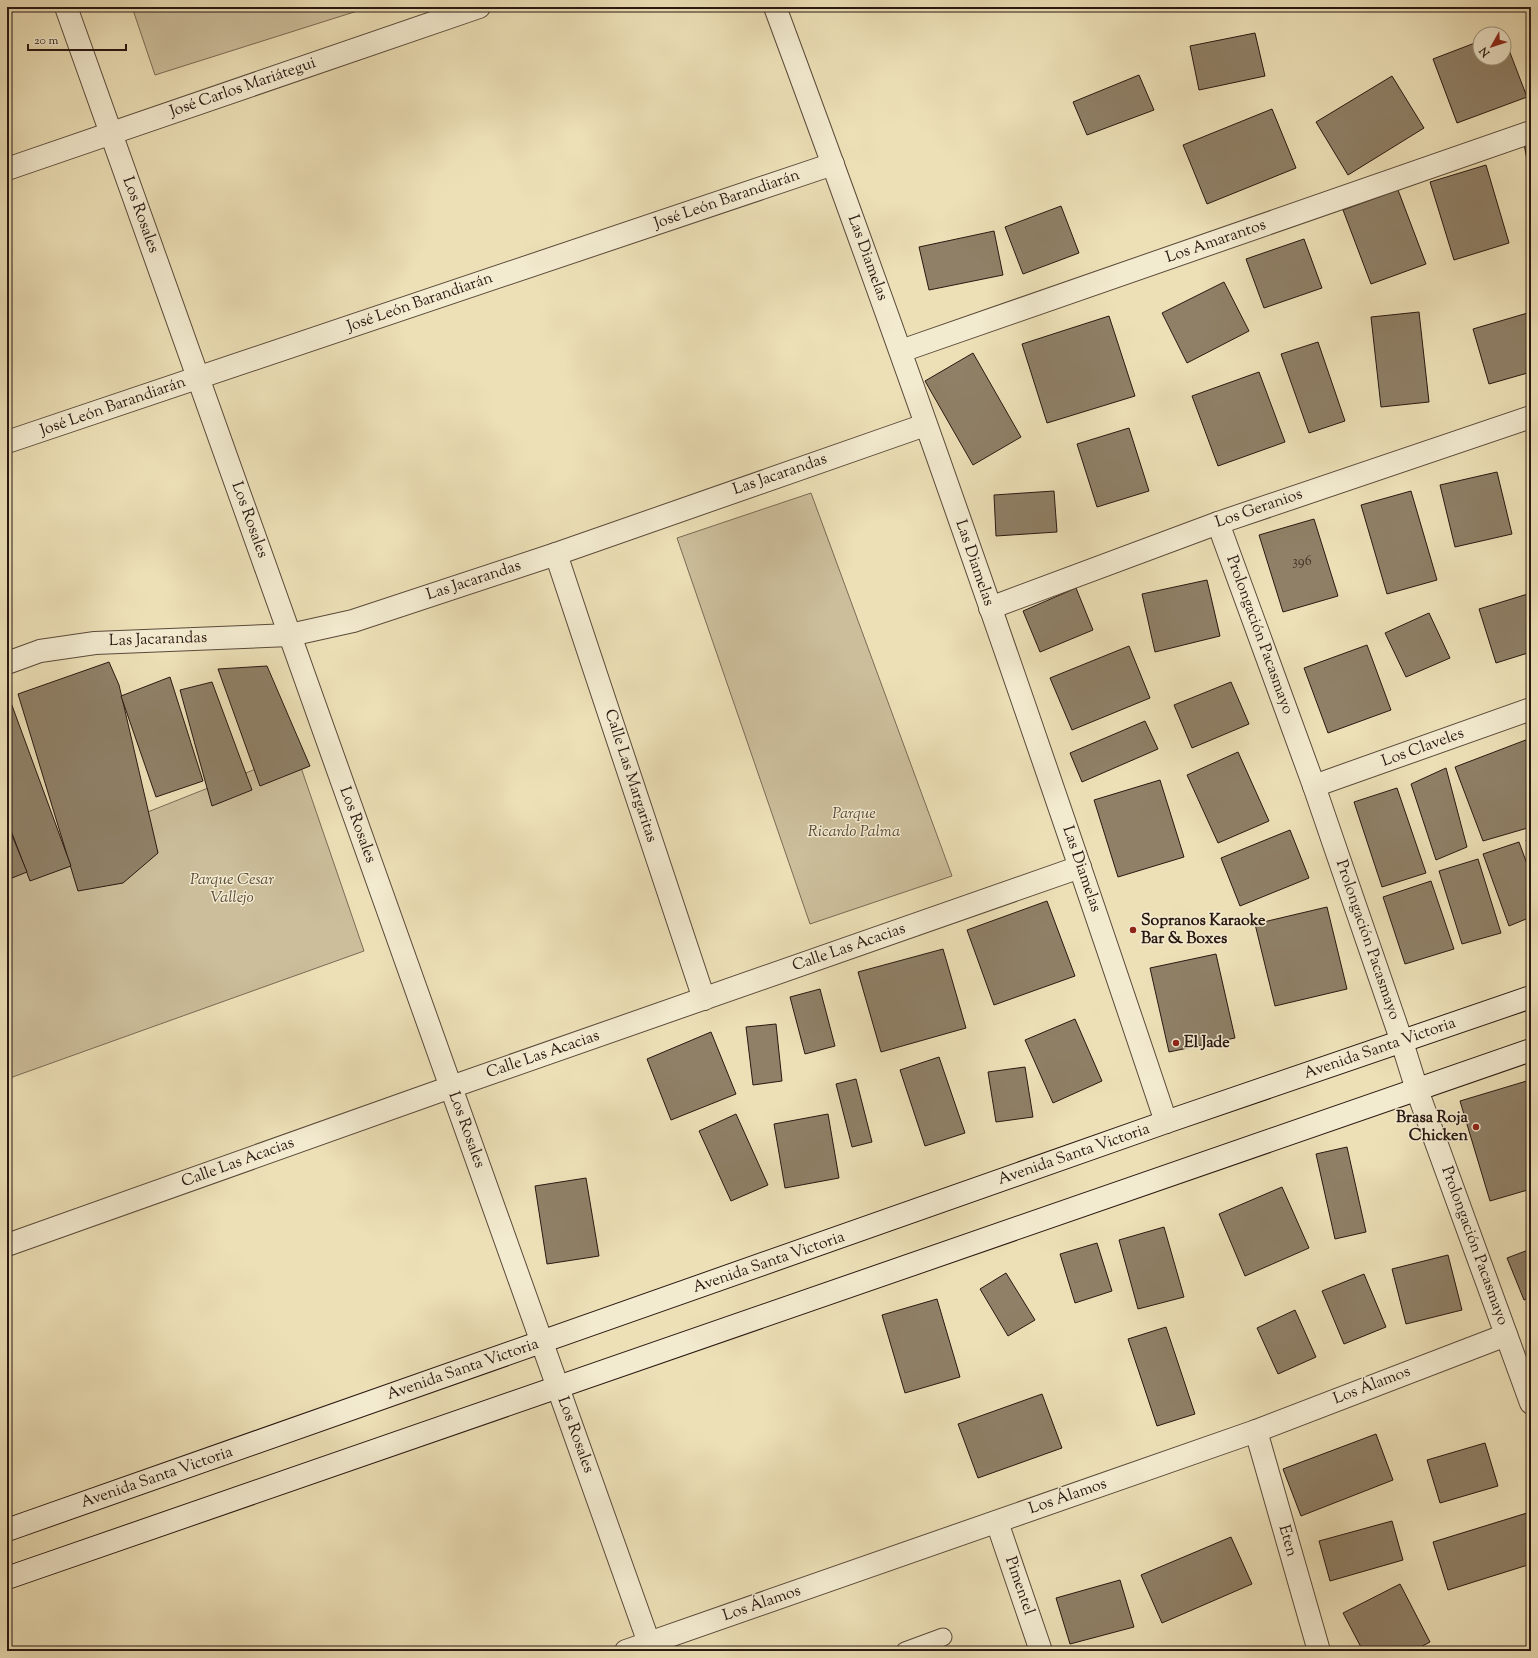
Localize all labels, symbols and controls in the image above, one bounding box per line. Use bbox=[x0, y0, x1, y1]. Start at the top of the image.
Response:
scale bar bbox=[28, 26, 126, 52]
north arrow bbox=[1472, 26, 1512, 66]
text: 20 m bbox=[34, 32, 59, 50]
text: N bbox=[1476, 43, 1495, 61]
street label: José Carlos Mariátegui bbox=[166, 52, 320, 124]
street label: José León Barandiarán bbox=[650, 164, 803, 236]
street label: Los Rosales bbox=[116, 174, 164, 256]
street label: Las Diamelas bbox=[841, 212, 893, 304]
street label: Los Amarantos bbox=[1163, 214, 1269, 270]
street label: José León Barandiarán bbox=[343, 267, 496, 339]
street label: José León Barandiarán bbox=[36, 371, 189, 443]
street label: Las Jacarandas bbox=[730, 448, 830, 502]
street label: Los Rosales bbox=[225, 479, 273, 561]
street label: Los Geranios bbox=[1212, 483, 1306, 535]
street label: Las Diamelas bbox=[948, 517, 1000, 609]
street label: Prolongación Pacasmayo bbox=[1220, 552, 1299, 718]
house number: 396 bbox=[1292, 552, 1312, 572]
street label: Las Jacarandas bbox=[424, 555, 524, 607]
street label: Las Jacarandas bbox=[108, 627, 208, 653]
street label: Calle Las Margaritas bbox=[598, 706, 662, 846]
street label: Los Claveles bbox=[1379, 722, 1467, 774]
street label: Los Rosales bbox=[333, 784, 381, 866]
park label: Parque Ricardo Palma bbox=[808, 803, 900, 844]
street label: Las Diamelas bbox=[1055, 823, 1107, 915]
street label: Prolongación Pacasmayo bbox=[1329, 857, 1405, 1023]
park label: Parque Cesar Vallejo bbox=[190, 869, 274, 910]
place label: Sopranos Karaoke Bar & Boxes bbox=[1141, 910, 1266, 951]
street label: Calle Las Acacias bbox=[789, 918, 909, 978]
marker: Sopranos Karaoke Bar & Boxes bbox=[1128, 925, 1138, 935]
street label: Avenida Santa Victoria bbox=[1301, 1012, 1460, 1086]
street label: Calle Las Acacias bbox=[483, 1025, 603, 1085]
place label: El Jade bbox=[1184, 1032, 1230, 1055]
marker: El Jade bbox=[1171, 1038, 1181, 1048]
street label: Los Rosales bbox=[442, 1089, 490, 1171]
place label: Brasa Roja Chicken bbox=[1396, 1107, 1469, 1148]
street label: Avenida Santa Victoria bbox=[995, 1118, 1154, 1192]
marker: Brasa Roja Chicken bbox=[1471, 1122, 1481, 1132]
street label: Calle Las Acacias bbox=[178, 1132, 298, 1194]
street label: Prolongación Pacasmayo bbox=[1435, 1163, 1514, 1329]
street label: Avenida Santa Victoria bbox=[690, 1226, 849, 1300]
street label: Avenida Santa Victoria bbox=[384, 1333, 543, 1407]
street label: Los Álamos bbox=[1330, 1361, 1414, 1411]
street label: Los Rosales bbox=[551, 1394, 599, 1476]
street label: Avenida Santa Victoria bbox=[78, 1441, 237, 1515]
street label: Los Álamos bbox=[1026, 1473, 1110, 1521]
street label: Eten bbox=[1272, 1522, 1303, 1560]
street label: Pimentel bbox=[998, 1554, 1040, 1619]
street label: Los Álamos bbox=[720, 1580, 804, 1628]

